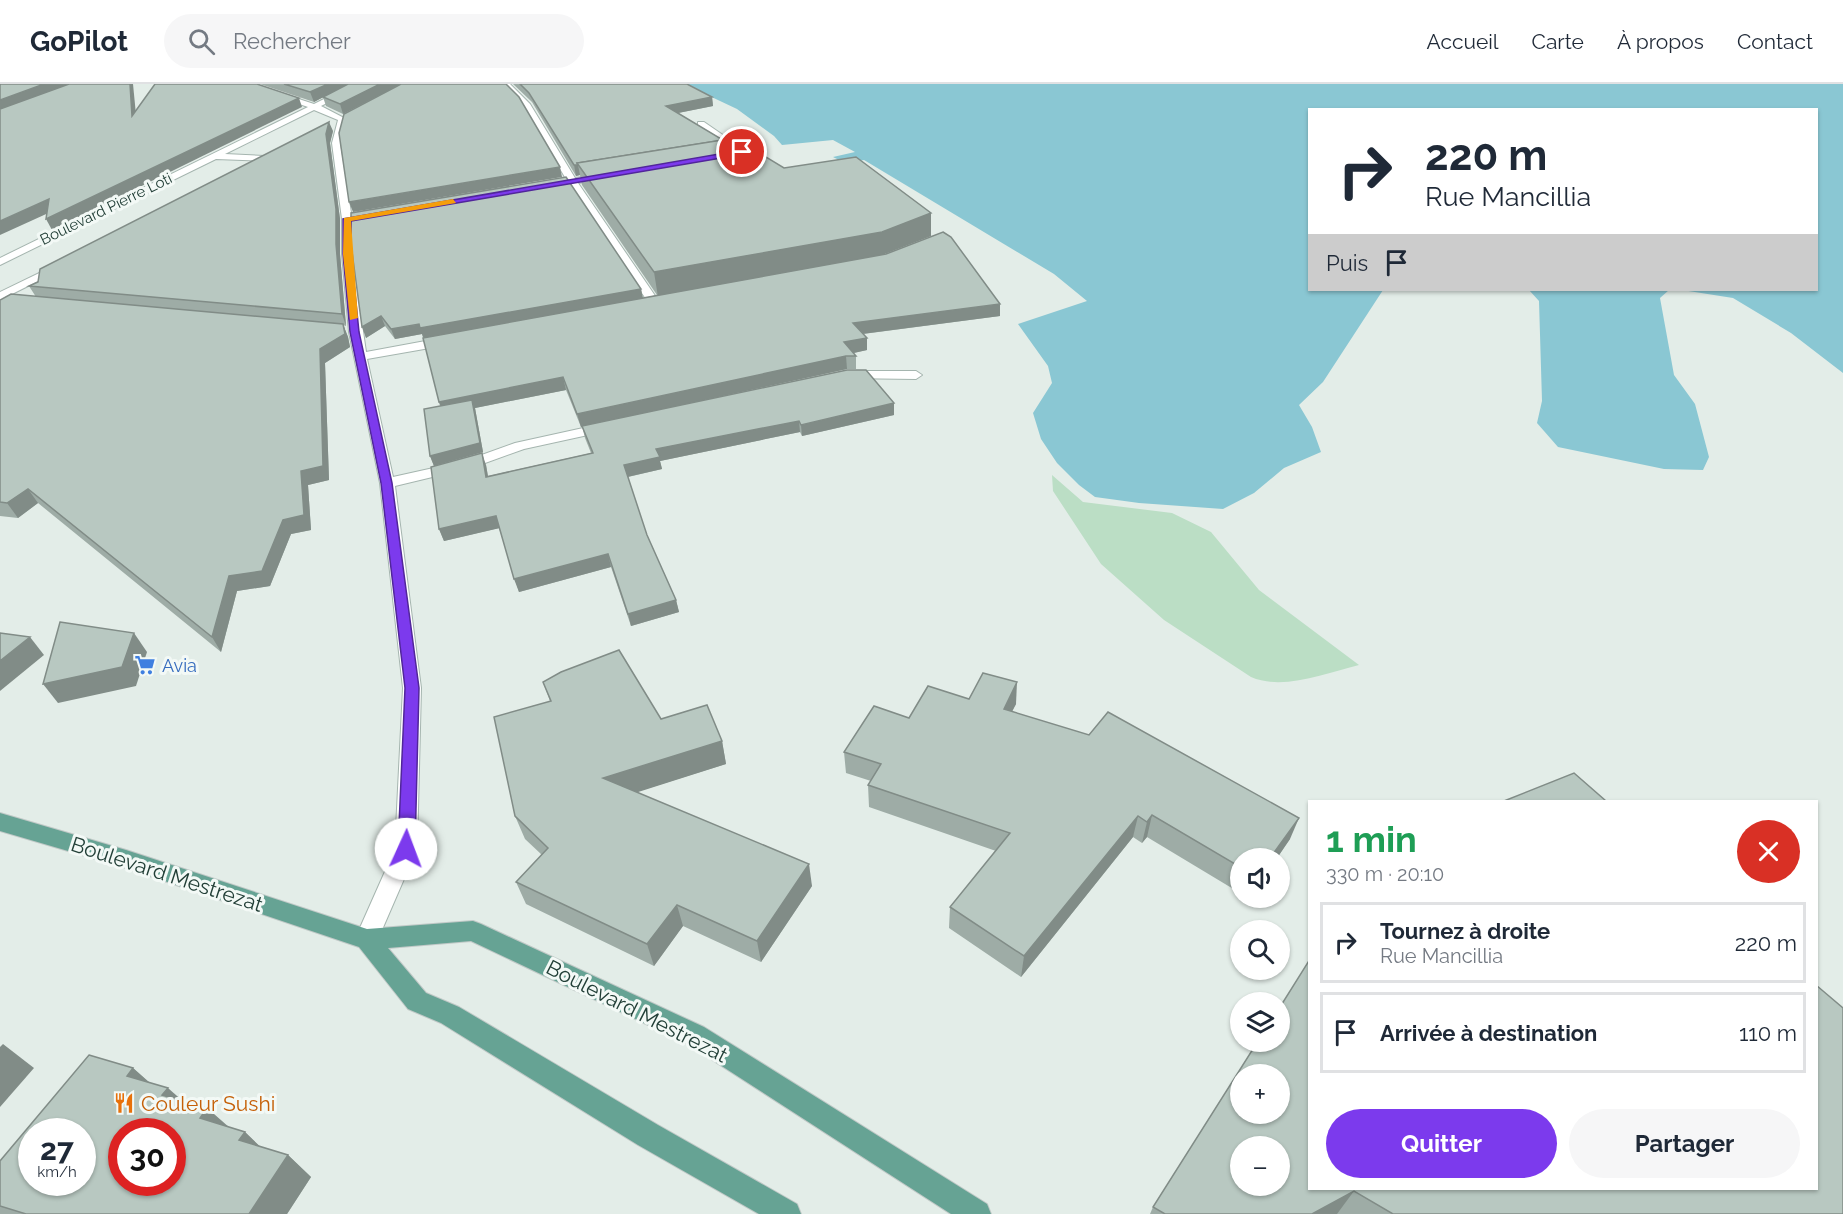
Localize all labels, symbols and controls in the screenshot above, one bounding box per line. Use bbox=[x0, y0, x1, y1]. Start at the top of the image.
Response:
search box bbox=[164, 14, 584, 68]
text: GoPilot bbox=[30, 25, 128, 58]
icon: search bbox=[185, 25, 218, 58]
text: Rechercher bbox=[233, 28, 351, 54]
text: Accueil bbox=[1427, 29, 1499, 54]
text: Carte bbox=[1532, 29, 1584, 54]
text: À propos bbox=[1617, 29, 1704, 54]
text: Contact bbox=[1737, 29, 1813, 54]
pin bbox=[716, 126, 767, 177]
text: 220 m bbox=[1425, 131, 1547, 180]
icon: right bbox=[1326, 132, 1404, 210]
icon: arrive bbox=[725, 135, 758, 168]
street label: Boulevard Pierre Loti bbox=[37, 169, 175, 249]
text: Rue Mancillia bbox=[1425, 181, 1591, 212]
icon: arrive bbox=[1380, 246, 1413, 279]
text: Puis bbox=[1326, 250, 1368, 276]
supermarket icon: Avia bbox=[133, 653, 157, 677]
place label: Avia bbox=[162, 655, 197, 676]
position arrow bbox=[374, 817, 438, 881]
text: 1 min bbox=[1326, 818, 1417, 860]
button: close bbox=[1737, 820, 1800, 883]
street label: Boulevard Mestrezat bbox=[68, 831, 266, 917]
map controls bbox=[1230, 848, 1290, 1196]
button: sound bbox=[1230, 848, 1290, 908]
text: 330 m · 20:10 bbox=[1326, 862, 1444, 886]
text: Tournez à droite bbox=[1380, 918, 1550, 944]
button: search bbox=[1230, 920, 1290, 980]
icon: right bbox=[1329, 926, 1362, 959]
text: 220 m bbox=[1735, 930, 1797, 956]
text: Rue Mancillia bbox=[1380, 944, 1503, 968]
street label: Boulevard Mestrezat bbox=[542, 954, 732, 1068]
button: layers bbox=[1230, 992, 1290, 1052]
icon: arrive bbox=[1329, 1016, 1362, 1049]
text: Arrivée à destination bbox=[1380, 1020, 1597, 1046]
text: 110 m bbox=[1739, 1020, 1797, 1046]
button: + bbox=[1230, 1064, 1290, 1124]
restaurant icon: Couleur Sushi bbox=[112, 1091, 136, 1115]
place label: Couleur Sushi bbox=[141, 1091, 275, 1116]
button: Quitter bbox=[1326, 1109, 1557, 1178]
button: Partager bbox=[1569, 1109, 1800, 1178]
speed limit sign: 30 bbox=[108, 1118, 186, 1196]
text: 27 bbox=[40, 1132, 74, 1167]
button: − bbox=[1230, 1136, 1290, 1196]
text: km/h bbox=[37, 1163, 77, 1181]

